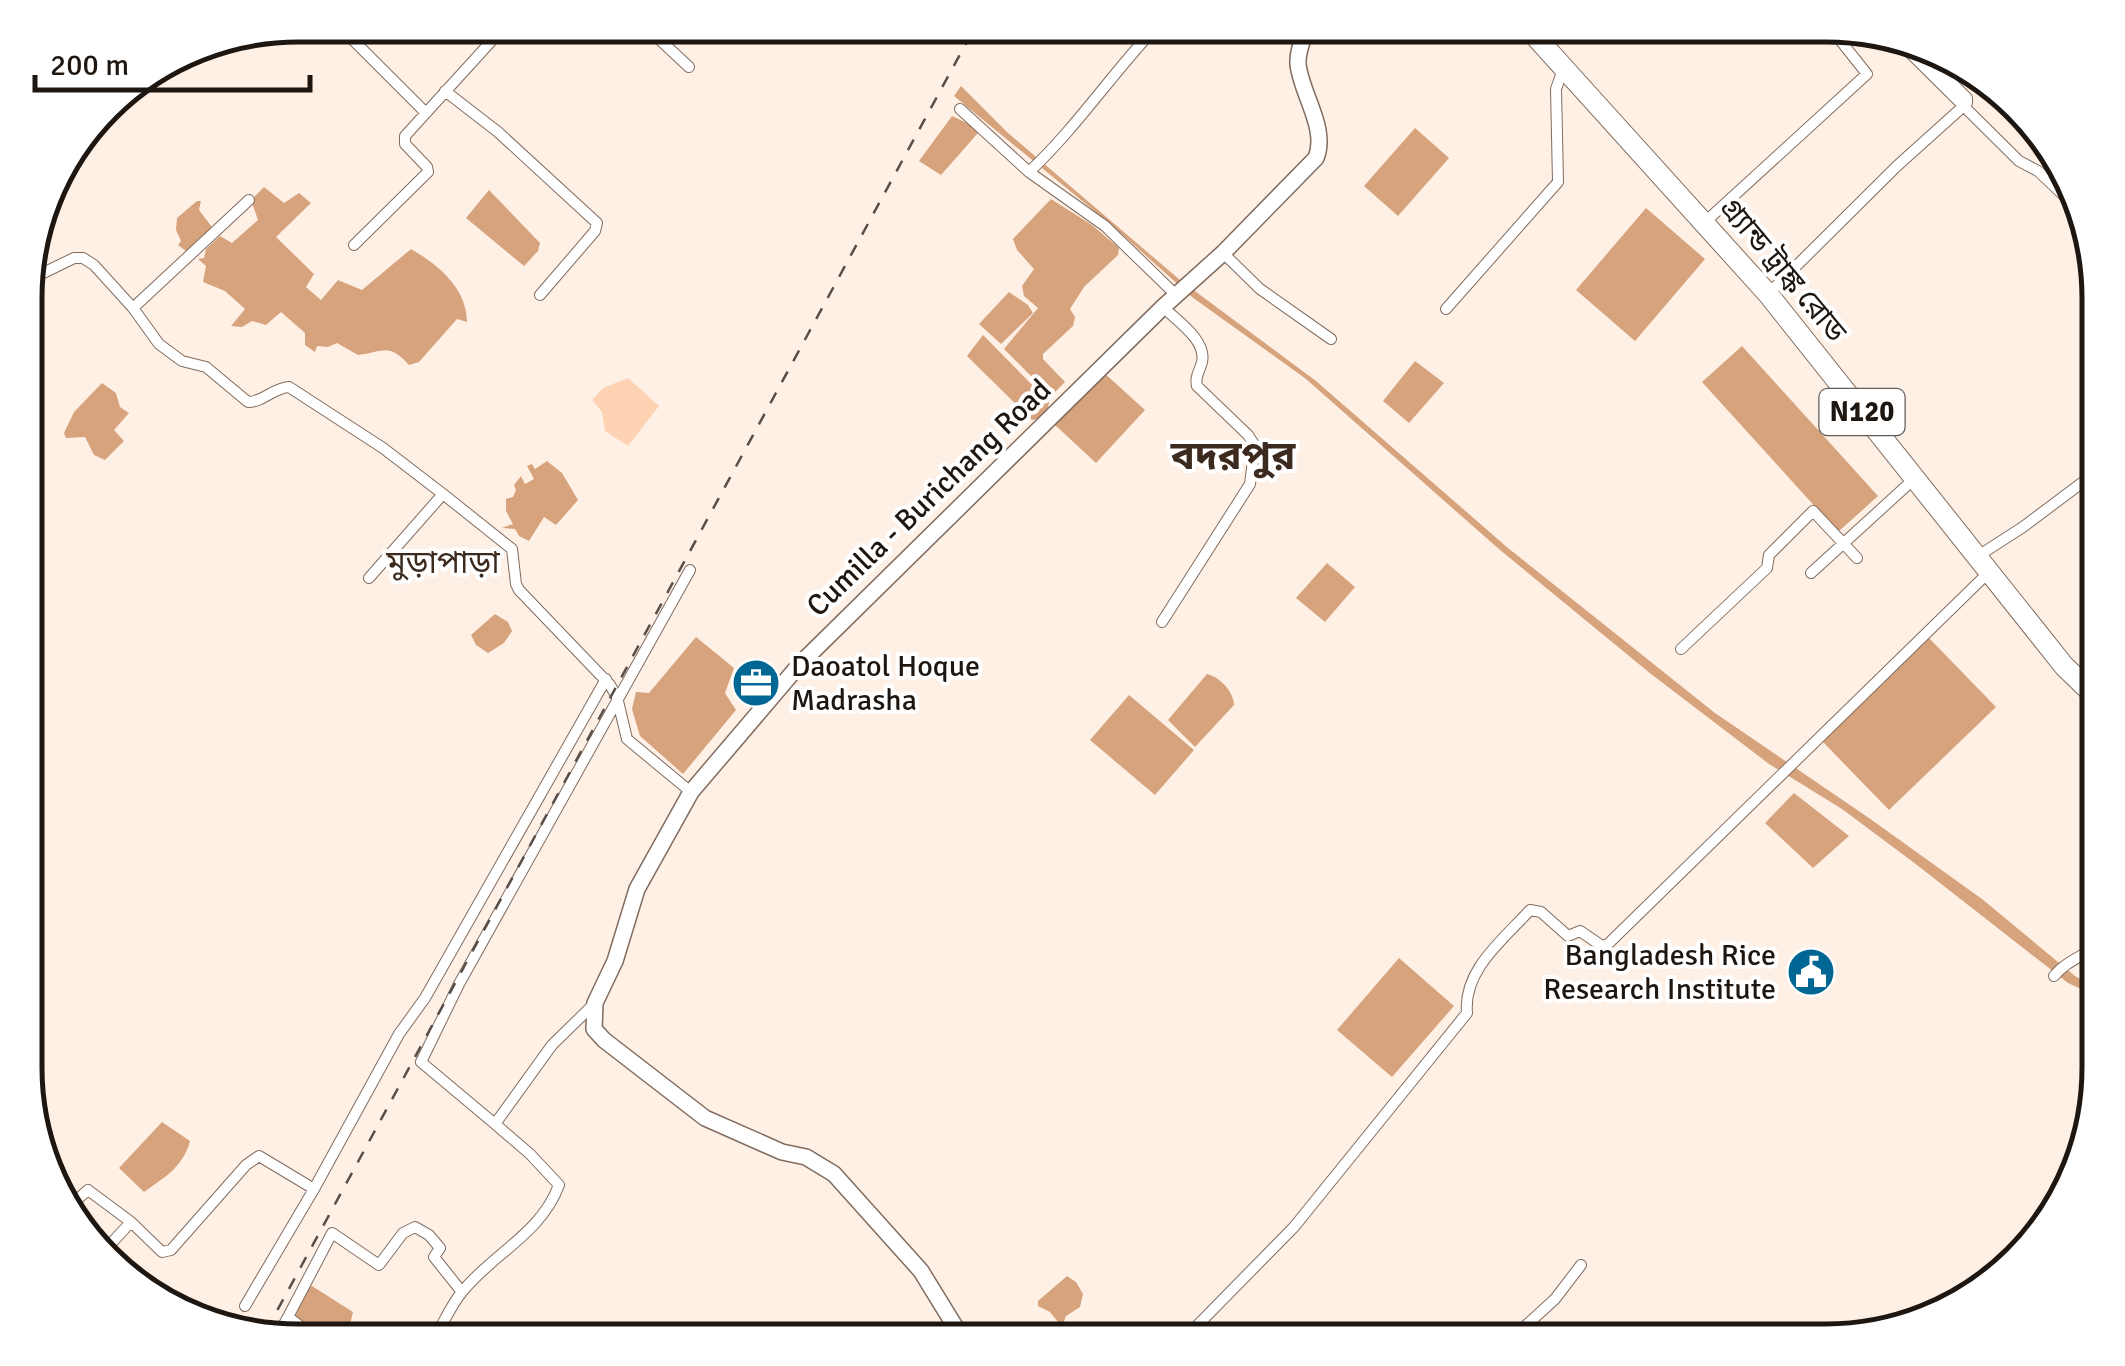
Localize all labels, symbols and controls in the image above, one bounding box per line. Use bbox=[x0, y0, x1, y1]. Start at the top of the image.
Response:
scale bar bbox=[35, 30, 310, 92]
text: 200 m bbox=[50, 47, 129, 84]
street label: গ্র্যান্ড ট্রাঙ্ক রোড bbox=[1712, 190, 1855, 350]
street label: Cumilla - Burichang Road bbox=[799, 372, 1059, 624]
road number: N120 bbox=[1820, 389, 1904, 435]
district label: বদরপুর bbox=[1170, 431, 1296, 481]
district label: মুড়াপাড়া bbox=[385, 543, 500, 582]
place label: Daoatol Hoque Madrasha bbox=[791, 648, 980, 719]
office icon: Daoatol Hoque Madrasha bbox=[730, 657, 782, 709]
place label: Bangladesh Rice Research Institute bbox=[1543, 937, 1776, 1008]
public building icon: Bangladesh Rice Research Institute bbox=[1785, 946, 1837, 998]

